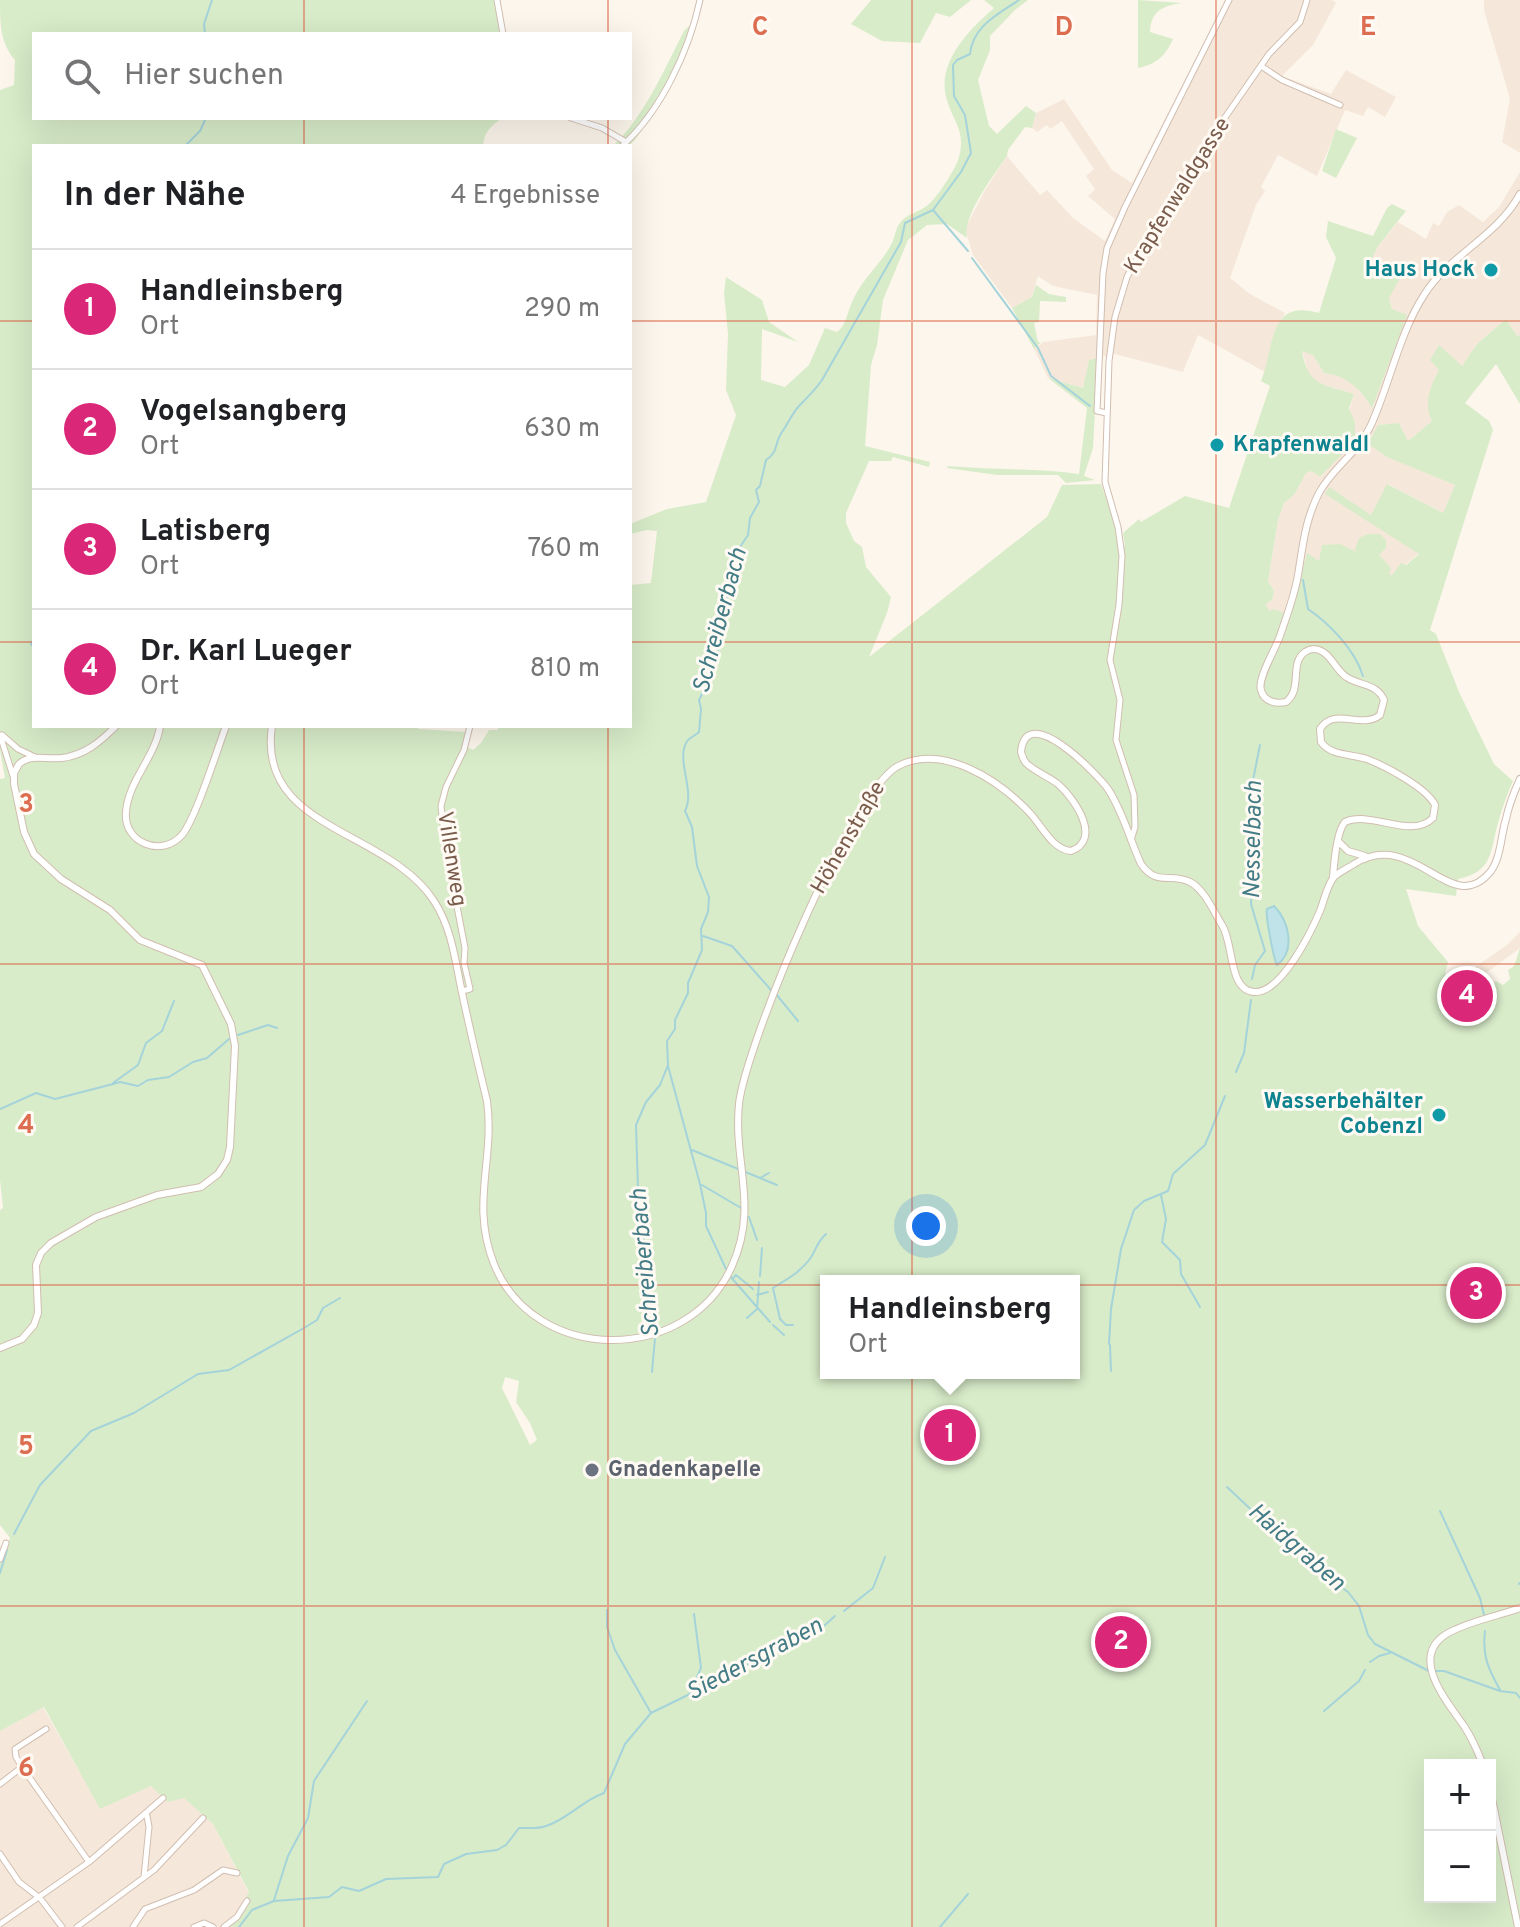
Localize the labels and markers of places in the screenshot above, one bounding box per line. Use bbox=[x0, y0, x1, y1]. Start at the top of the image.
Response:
place label: Haus Hock bbox=[1365, 257, 1475, 284]
marker: Haus Hock bbox=[1482, 261, 1500, 279]
place label: Krapfenwaldl bbox=[1233, 432, 1369, 459]
marker: Krapfenwaldl bbox=[1208, 436, 1226, 454]
pin: 4 bbox=[1441, 966, 1493, 1026]
place label: Wasserbehälter Cobenzl bbox=[1263, 1089, 1423, 1141]
marker: Wasserbehälter Cobenzl bbox=[1430, 1106, 1448, 1124]
pin: 3 bbox=[1450, 1263, 1502, 1323]
pin: 1 bbox=[924, 1405, 976, 1465]
place label: Gnadenkapelle bbox=[608, 1457, 761, 1484]
marker: Gnadenkapelle bbox=[583, 1461, 601, 1479]
pin: 2 bbox=[1095, 1612, 1147, 1672]

